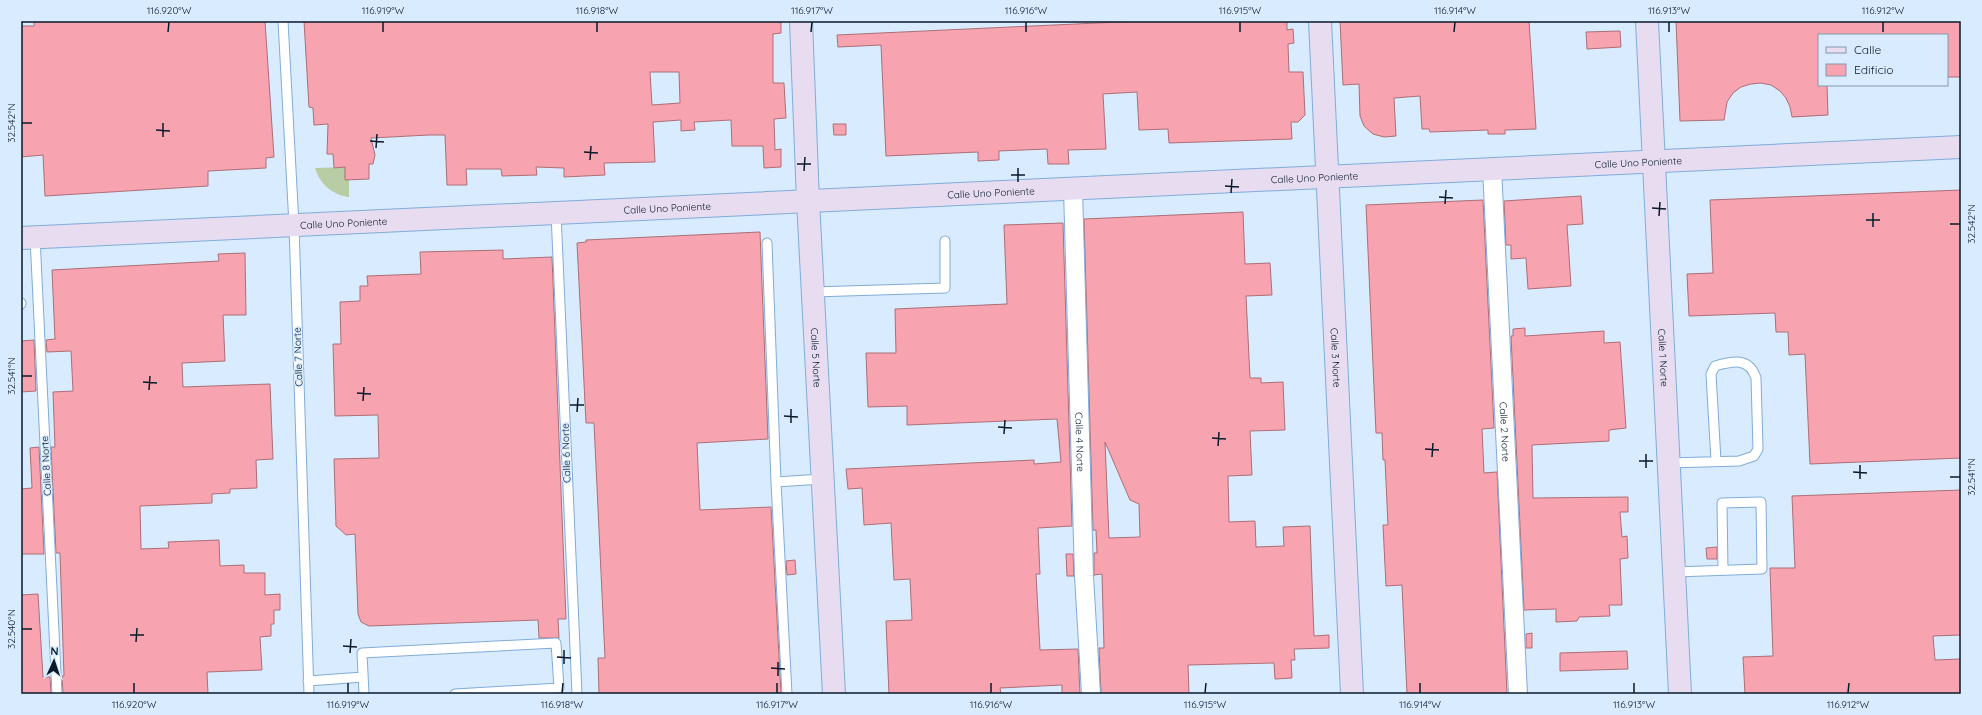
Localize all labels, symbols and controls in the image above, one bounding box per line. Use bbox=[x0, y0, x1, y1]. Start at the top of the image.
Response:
text: 116.920°W bbox=[147, 4, 192, 17]
text: 116.919°W bbox=[362, 4, 405, 17]
text: 116.918°W bbox=[576, 4, 619, 17]
text: 116.917°W bbox=[791, 4, 833, 17]
text: 116.916°W bbox=[1005, 4, 1047, 17]
text: 116.915°W bbox=[1219, 4, 1262, 17]
text: 116.914°W bbox=[1434, 4, 1476, 17]
text: 116.913°W bbox=[1648, 4, 1690, 17]
text: 116.912°W bbox=[1862, 4, 1905, 17]
legend bbox=[1818, 34, 1948, 86]
text: Calle bbox=[1854, 42, 1882, 57]
text: Edificio bbox=[1854, 62, 1894, 77]
text: 32.542°N bbox=[5, 103, 18, 143]
street label: Calle Uno Poniente bbox=[1594, 154, 1683, 171]
street label: Calle Uno Poniente bbox=[1271, 169, 1359, 186]
street label: Calle Uno Poniente bbox=[947, 184, 1035, 201]
street label: Calle Uno Poniente bbox=[623, 199, 712, 216]
text: 32.542°N bbox=[1965, 204, 1978, 244]
street label: Calle Uno Poniente bbox=[300, 214, 388, 231]
street label: Calle 7 Norte bbox=[290, 327, 306, 387]
street label: Calle 5 Norte bbox=[808, 327, 824, 388]
street label: Calle 3 Norte bbox=[1328, 328, 1344, 388]
street label: Calle 1 Norte bbox=[1656, 328, 1671, 387]
text: 32.541°N bbox=[5, 357, 18, 395]
street label: Calle 2 Norte bbox=[1497, 401, 1513, 462]
street label: Calle 4 Norte bbox=[1073, 412, 1088, 472]
street label: Calle 6 Norte bbox=[558, 423, 574, 483]
street label: Calle 8 Norte bbox=[38, 435, 54, 496]
text: 32.541°N bbox=[1965, 458, 1978, 496]
text: 32.540°N bbox=[5, 609, 18, 649]
north arrow bbox=[34, 641, 74, 681]
text: N bbox=[50, 644, 59, 658]
text: 116.920°W bbox=[112, 698, 157, 711]
text: 116.919°W bbox=[327, 698, 370, 711]
text: 116.918°W bbox=[541, 698, 584, 711]
text: 116.917°W bbox=[756, 698, 798, 711]
text: 116.916°W bbox=[970, 698, 1012, 711]
text: 116.915°W bbox=[1184, 698, 1227, 711]
text: 116.914°W bbox=[1399, 698, 1441, 711]
text: 116.913°W bbox=[1613, 698, 1655, 711]
text: 116.912°W bbox=[1827, 698, 1870, 711]

